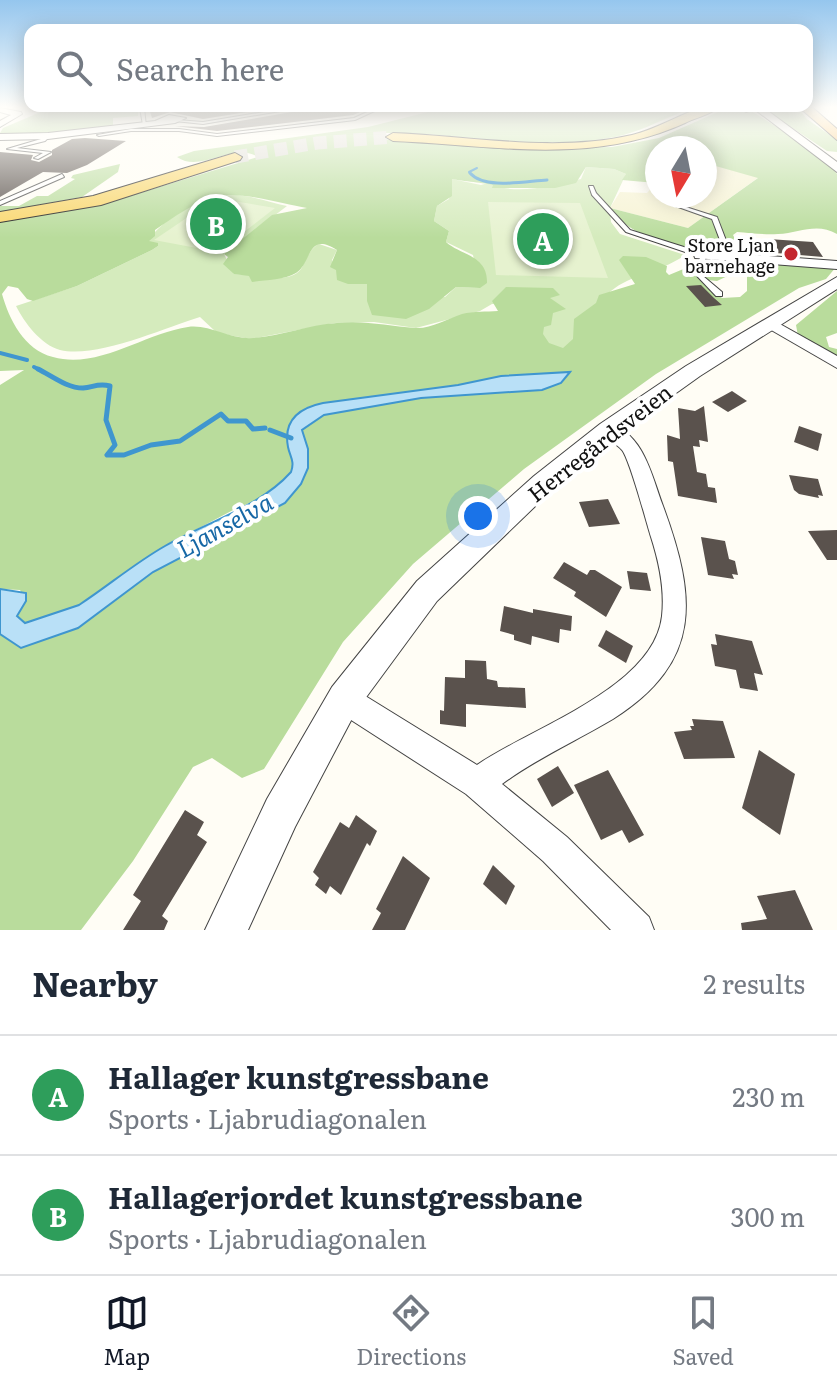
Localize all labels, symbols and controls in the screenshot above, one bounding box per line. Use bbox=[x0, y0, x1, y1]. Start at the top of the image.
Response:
search box bbox=[24, 24, 813, 112]
icon: search bbox=[52, 46, 96, 90]
text: Search here bbox=[116, 46, 284, 90]
north arrow bbox=[645, 136, 717, 208]
pin: B bbox=[190, 194, 242, 254]
pin: A bbox=[517, 209, 569, 269]
place label: Store Ljan barnehage bbox=[685, 231, 775, 279]
marker: Store Ljan barnehage bbox=[782, 245, 800, 263]
street label: Herregårdsveien bbox=[520, 375, 678, 509]
water label: Ljanselva bbox=[170, 483, 279, 565]
your location bbox=[458, 496, 498, 536]
text: Nearby bbox=[32, 957, 158, 1007]
text: 2 results bbox=[703, 963, 805, 1002]
text: Hallager kunstgressbane bbox=[108, 1054, 489, 1098]
text: A bbox=[48, 1076, 68, 1115]
text: 230 m bbox=[732, 1076, 805, 1115]
text: Sports · Ljabrudiagonalen bbox=[108, 1098, 427, 1137]
text: Hallagerjordet kunstgressbane bbox=[108, 1174, 583, 1218]
text: B bbox=[49, 1196, 67, 1235]
text: 300 m bbox=[730, 1196, 805, 1235]
text: Sports · Ljabrudiagonalen bbox=[108, 1218, 427, 1257]
tab: Map bbox=[103, 1291, 150, 1372]
tab: Directions bbox=[356, 1291, 466, 1372]
tab: Saved bbox=[673, 1291, 734, 1372]

